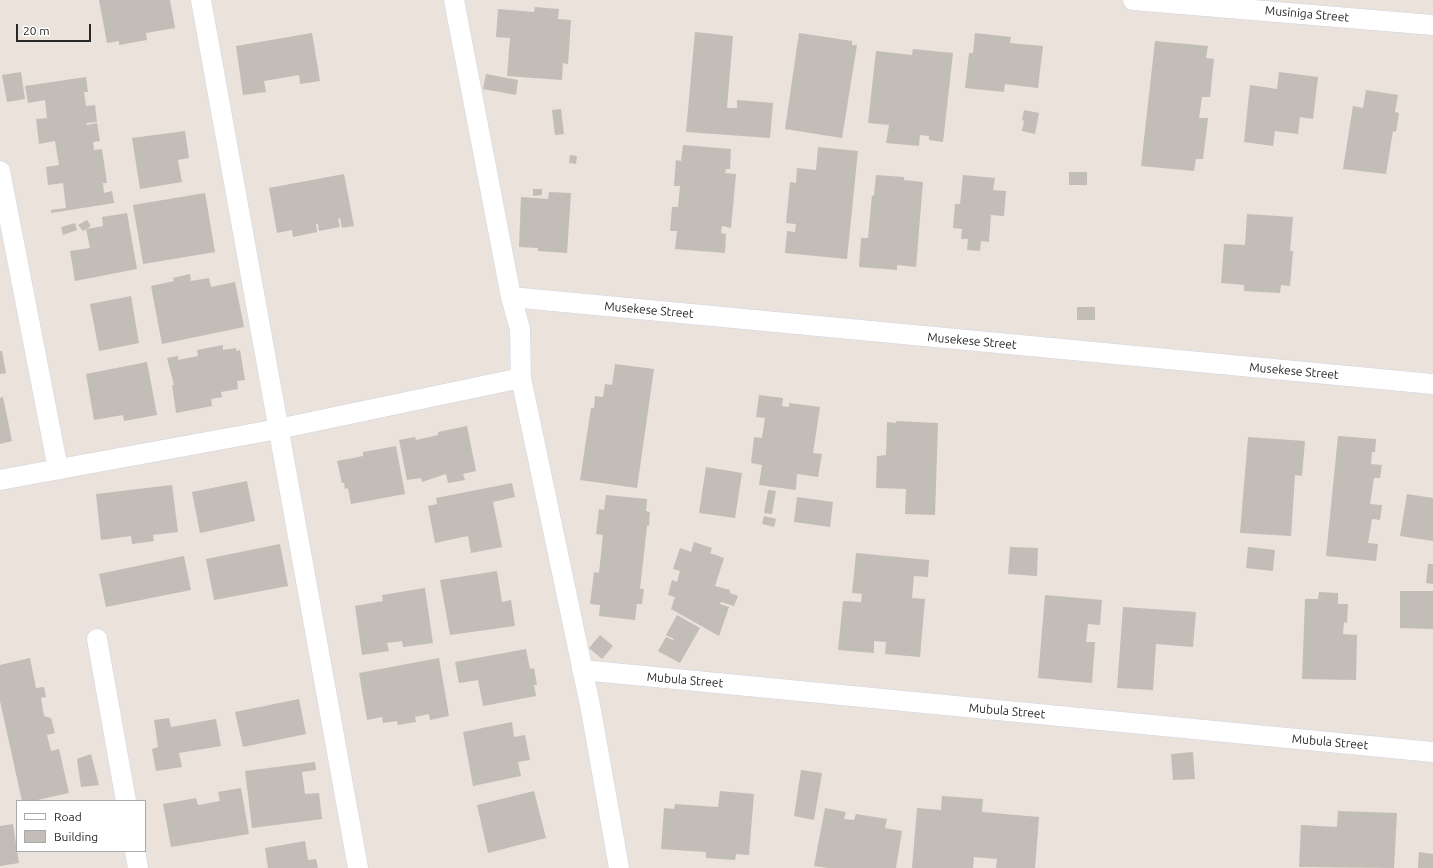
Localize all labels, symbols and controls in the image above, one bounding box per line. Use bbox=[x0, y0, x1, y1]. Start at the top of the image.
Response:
street label: Musiniga Street bbox=[1264, 3, 1350, 25]
scale bar bbox=[18, 16, 93, 42]
text: 20 m bbox=[23, 24, 50, 37]
street label: Musekese Street bbox=[604, 299, 694, 321]
street label: Musekese Street bbox=[927, 330, 1017, 352]
street label: Musekese Street bbox=[1249, 360, 1339, 382]
street label: Mubula Street bbox=[646, 669, 724, 691]
street label: Mubula Street bbox=[968, 700, 1046, 722]
street label: Mubula Street bbox=[1291, 731, 1369, 753]
legend bbox=[16, 800, 146, 852]
text: Road bbox=[54, 810, 82, 823]
text: Building bbox=[54, 830, 98, 843]

